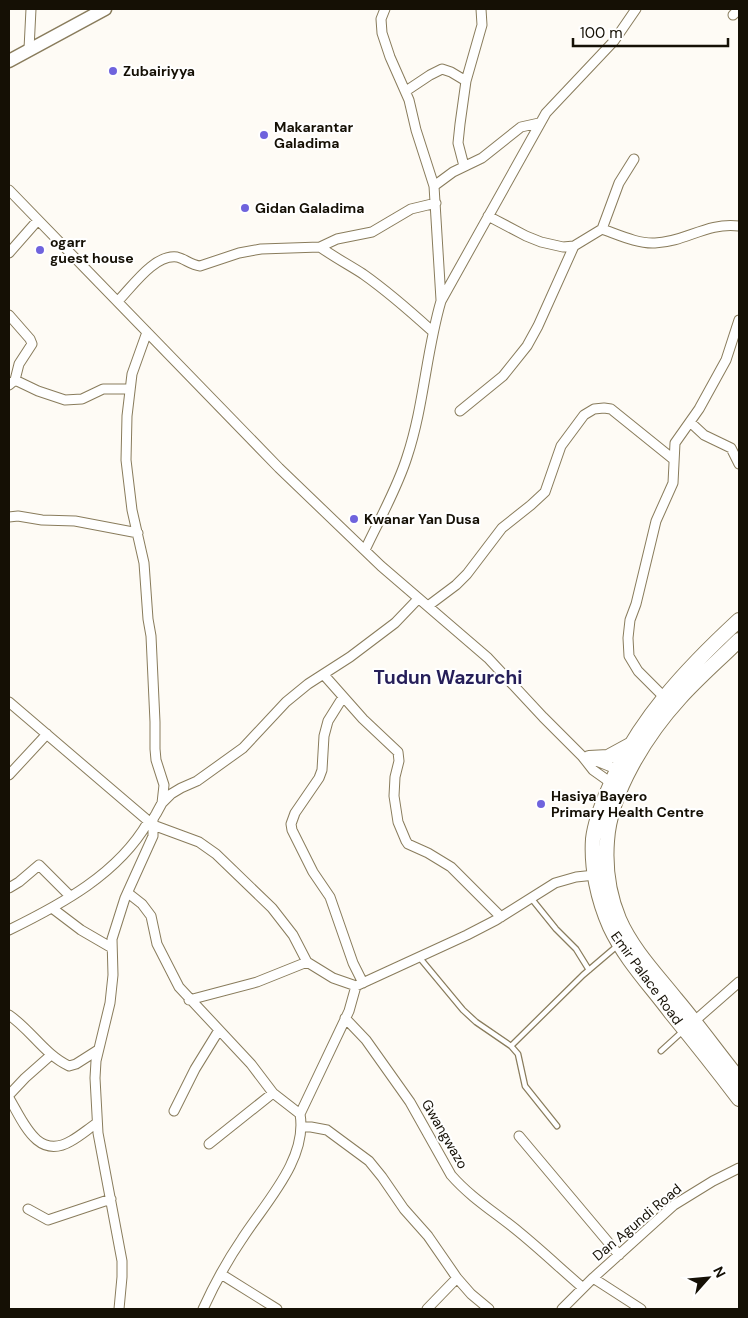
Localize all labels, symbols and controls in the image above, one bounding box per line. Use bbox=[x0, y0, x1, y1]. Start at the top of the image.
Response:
scale bar bbox=[573, 15, 728, 47]
text: 100 m bbox=[580, 23, 623, 43]
place label: Zubairiyya bbox=[123, 62, 195, 80]
marker: Zubairiyya bbox=[107, 65, 119, 77]
place label: Makarantar Galadima bbox=[274, 118, 353, 152]
marker: Makarantar Galadima bbox=[258, 129, 270, 141]
place label: Gidan Galadima bbox=[255, 199, 364, 217]
marker: Gidan Galadima bbox=[239, 202, 251, 214]
place label: ogarr guest house bbox=[50, 233, 134, 267]
marker: ogarr guest house bbox=[34, 244, 46, 256]
place label: Kwanar Yan Dusa bbox=[364, 510, 480, 528]
marker: Kwanar Yan Dusa bbox=[348, 513, 360, 525]
district label: Tudun Wazurchi bbox=[374, 665, 522, 690]
place label: Hasiya Bayero Primary Health Centre bbox=[551, 787, 704, 821]
marker: Hasiya Bayero Primary Health Centre bbox=[535, 798, 547, 810]
street label: Emir Palace Road bbox=[607, 928, 687, 1028]
street label: Gwangwazo bbox=[418, 1096, 472, 1172]
street label: Dan Agundi Road bbox=[589, 1180, 685, 1264]
north arrow bbox=[683, 1253, 733, 1303]
text: N bbox=[709, 1263, 730, 1281]

